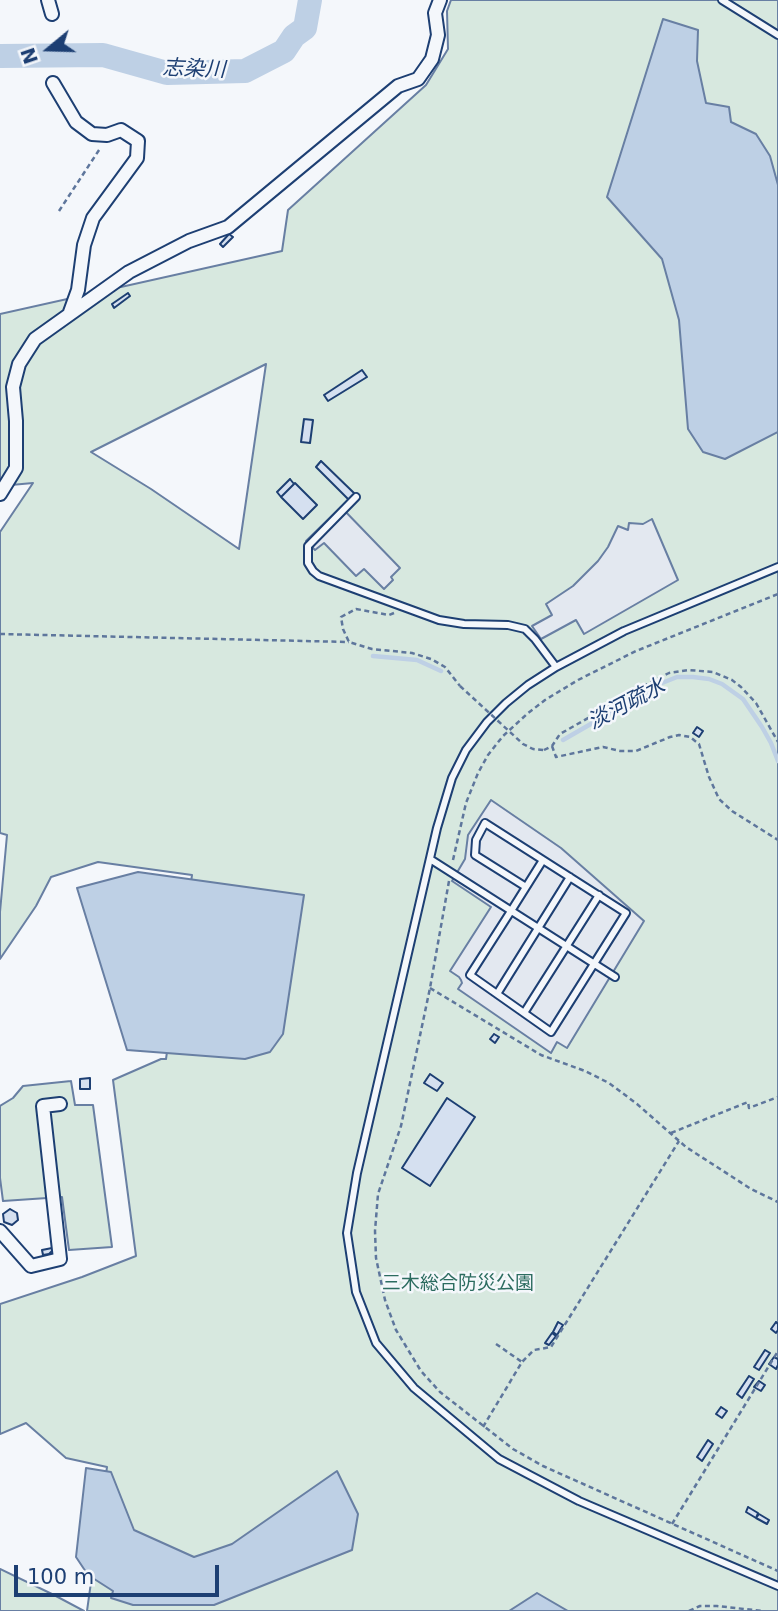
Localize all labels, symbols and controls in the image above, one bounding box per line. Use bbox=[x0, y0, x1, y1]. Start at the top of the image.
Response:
north arrow bbox=[14, 14, 84, 84]
text: N bbox=[16, 45, 42, 67]
water label: 志染川 bbox=[162, 56, 226, 84]
water label: 淡河疏水 bbox=[584, 674, 670, 736]
park label: 三木総合防災公園 bbox=[382, 1273, 534, 1295]
scale bar bbox=[18, 1552, 222, 1596]
text: 100 m bbox=[27, 1565, 94, 1589]

